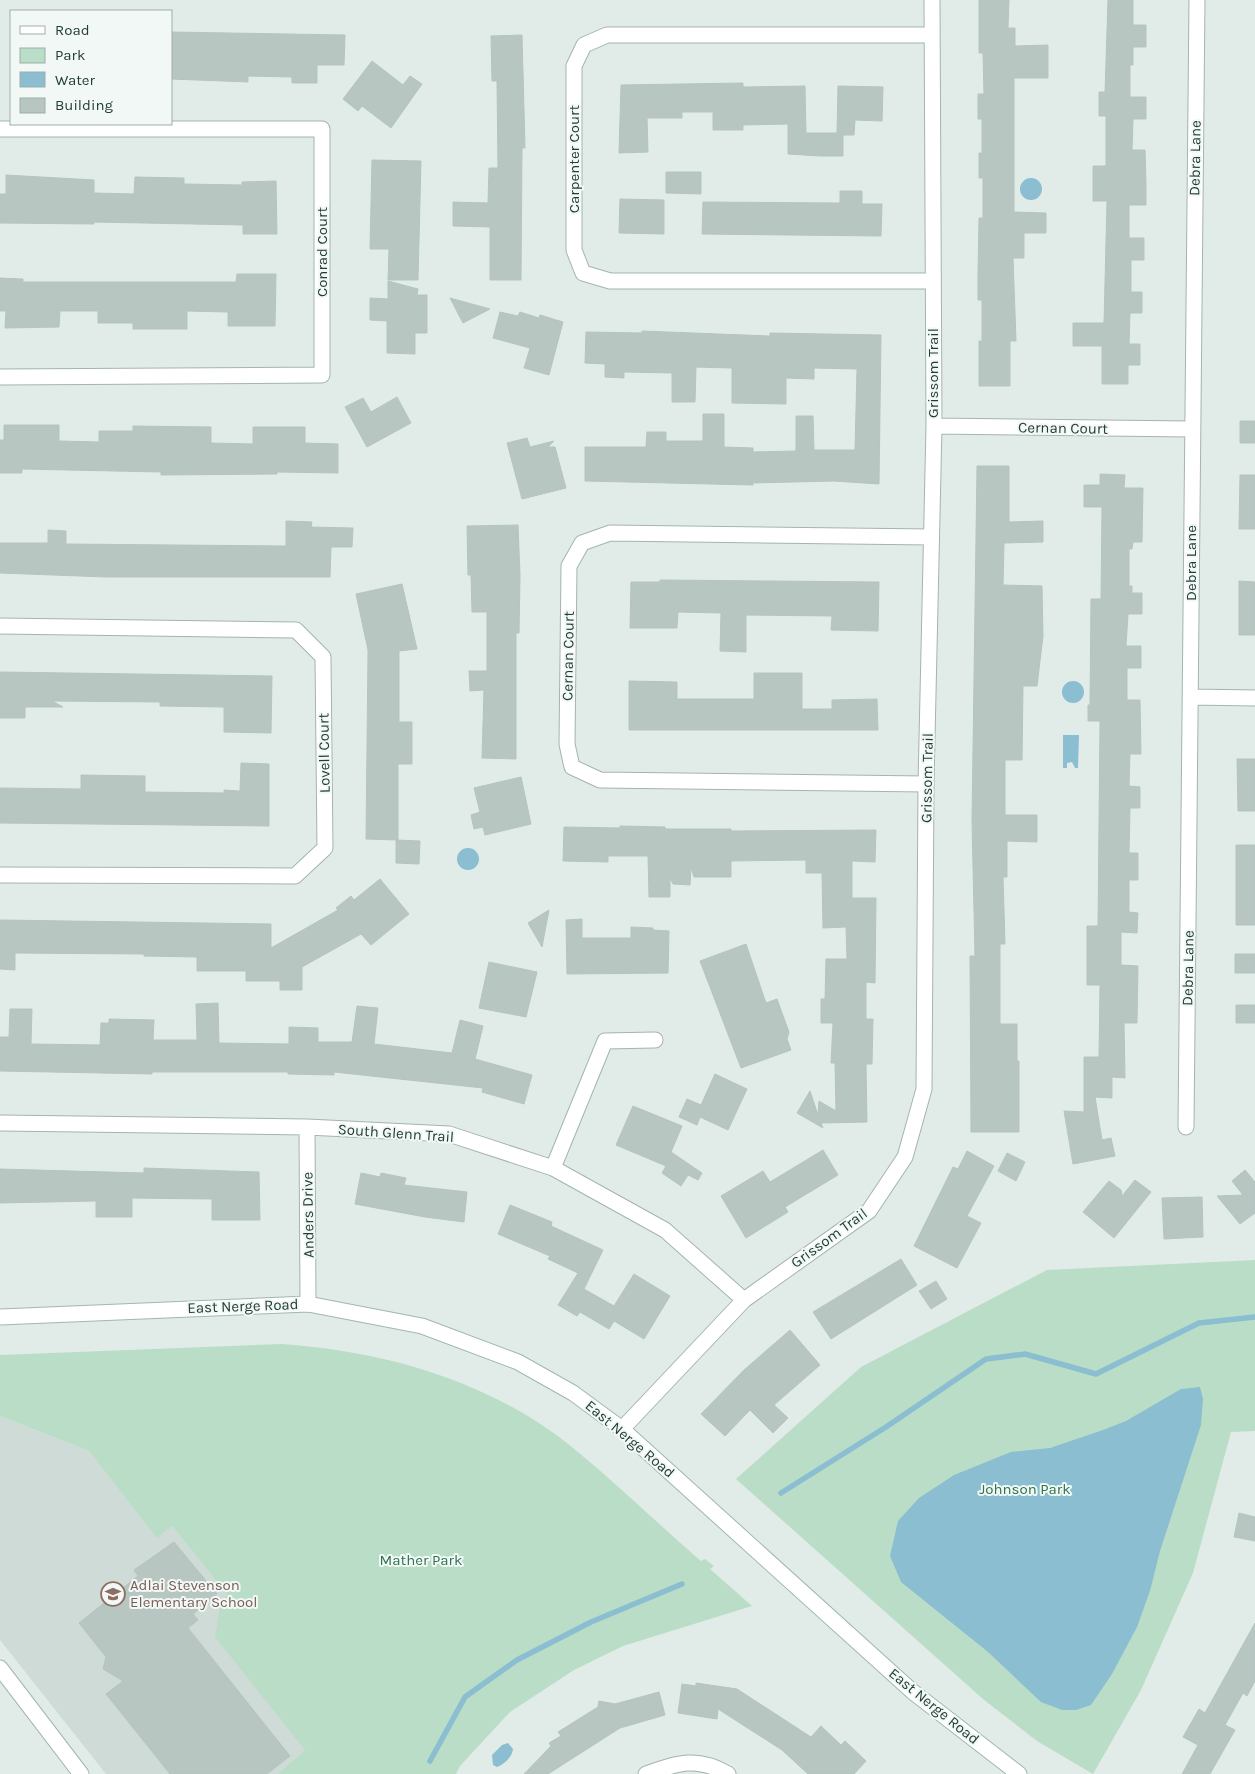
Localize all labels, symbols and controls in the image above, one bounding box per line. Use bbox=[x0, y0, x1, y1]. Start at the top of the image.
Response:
legend bbox=[10, 10, 172, 125]
text: Road bbox=[55, 21, 90, 39]
text: Park bbox=[55, 46, 85, 64]
text: Water bbox=[55, 71, 96, 89]
text: Building bbox=[55, 96, 113, 114]
street label: Carpenter Court bbox=[565, 105, 583, 213]
street label: Debra Lane bbox=[1185, 120, 1205, 196]
street label: Conrad Court bbox=[313, 207, 331, 297]
street label: Grissom Trail bbox=[924, 328, 942, 418]
street label: Cernan Court bbox=[1018, 418, 1108, 438]
street label: Debra Lane bbox=[1182, 525, 1200, 601]
street label: Cernan Court bbox=[558, 611, 578, 701]
street label: Lovell Court bbox=[314, 713, 334, 793]
street label: Grissom Trail bbox=[917, 733, 937, 823]
street label: Debra Lane bbox=[1178, 930, 1198, 1006]
street label: South Glenn Trail bbox=[337, 1120, 455, 1146]
street label: Anders Drive bbox=[298, 1172, 318, 1258]
street label: Grissom Trail bbox=[787, 1204, 871, 1272]
street label: East Nerge Road bbox=[187, 1295, 299, 1317]
street label: East Nerge Road bbox=[582, 1396, 678, 1482]
park label: Johnson Park bbox=[979, 1480, 1071, 1498]
park label: Mather Park bbox=[380, 1551, 462, 1569]
place label: Adlai Stevenson Elementary School bbox=[130, 1576, 257, 1611]
school or university icon: Adlai Stevenson Elementary School bbox=[100, 1581, 126, 1607]
street label: East Nerge Road bbox=[885, 1664, 983, 1748]

